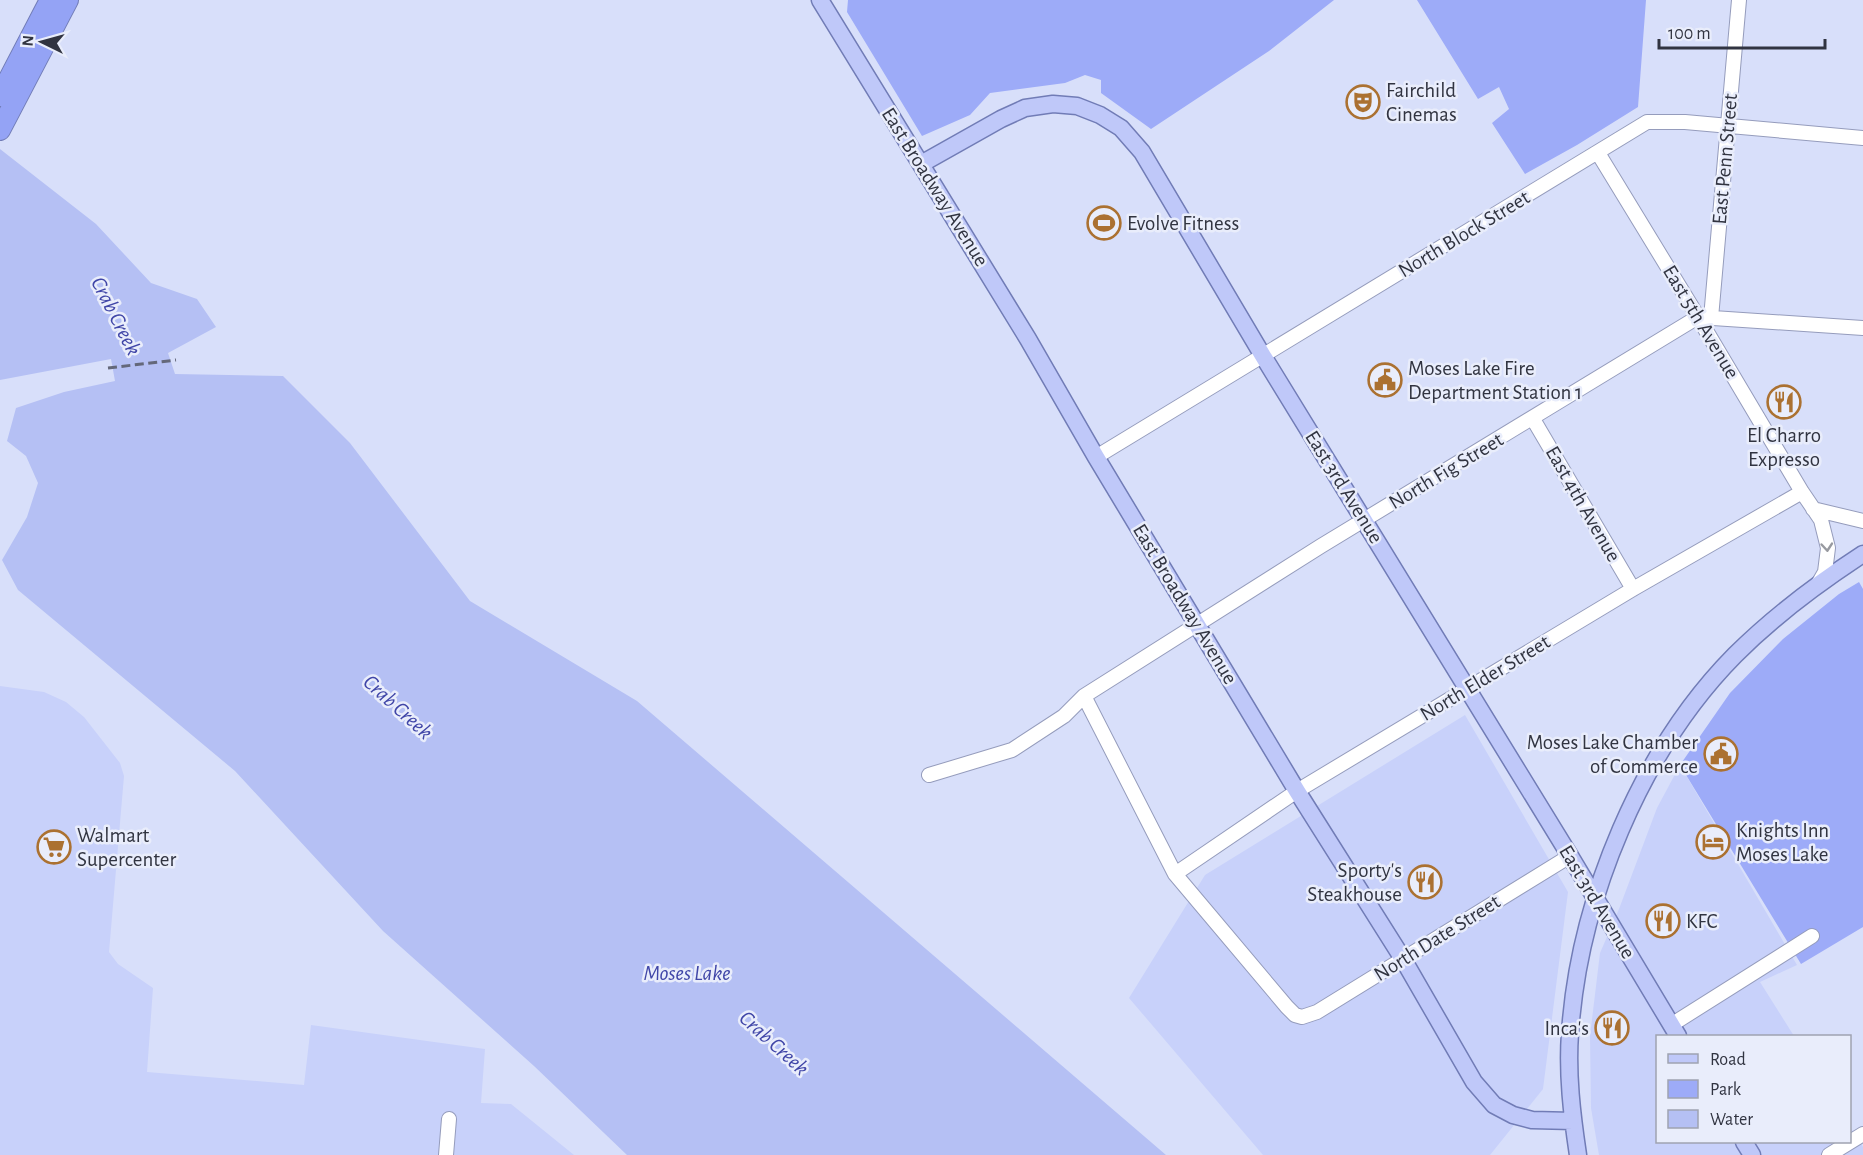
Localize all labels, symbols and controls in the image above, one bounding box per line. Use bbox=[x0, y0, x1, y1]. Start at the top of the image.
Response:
north arrow bbox=[12, 12, 72, 72]
scale bar bbox=[1659, 12, 1826, 50]
text: 100 m bbox=[1668, 25, 1711, 43]
text: N bbox=[20, 35, 37, 47]
place label: Fairchild Cinemas bbox=[1386, 80, 1457, 125]
theatre icon: Fairchild Cinemas bbox=[1345, 84, 1381, 120]
street label: East Penn Street bbox=[1709, 92, 1741, 225]
street label: East Broadway Avenue bbox=[878, 104, 992, 270]
street label: North Block Street bbox=[1395, 186, 1534, 281]
sports icon: Evolve Fitness bbox=[1086, 205, 1122, 241]
place label: Evolve Fitness bbox=[1127, 213, 1239, 234]
street label: East 5th Avenue bbox=[1659, 262, 1743, 382]
water label: Crab Creek bbox=[87, 273, 145, 359]
place label: Moses Lake Fire Department Station 1 bbox=[1408, 358, 1582, 403]
public building icon: Moses Lake Fire Department Station 1 bbox=[1367, 362, 1403, 398]
restaurant icon: El Charro Expresso bbox=[1766, 384, 1802, 420]
place label: El Charro Expresso bbox=[1747, 425, 1821, 470]
street label: East 3rd Avenue bbox=[1301, 427, 1387, 547]
street label: North Fig Street bbox=[1385, 429, 1507, 513]
street label: East 4th Avenue bbox=[1541, 443, 1625, 565]
street label: East Broadway Avenue bbox=[1129, 520, 1241, 688]
one-way arrow bbox=[1820, 542, 1833, 551]
street label: North Elder Street bbox=[1416, 631, 1554, 725]
water label: Crab Creek bbox=[359, 670, 437, 744]
place label: Moses Lake Chamber of Commerce bbox=[1527, 732, 1698, 777]
public building icon: Moses Lake Chamber of Commerce bbox=[1703, 736, 1739, 772]
place label: Knights Inn Moses Lake bbox=[1736, 820, 1829, 865]
hotel icon: Knights Inn Moses Lake bbox=[1695, 824, 1731, 860]
place label: Walmart Supercenter bbox=[77, 825, 176, 870]
supermarket icon: Walmart Supercenter bbox=[36, 829, 72, 865]
street label: East 3rd Avenue bbox=[1555, 842, 1639, 962]
place label: Sporty's Steakhouse bbox=[1307, 860, 1402, 905]
restaurant icon: Sporty's Steakhouse bbox=[1407, 864, 1443, 900]
street label: North Date Street bbox=[1370, 891, 1504, 985]
restaurant icon: KFC bbox=[1645, 903, 1681, 939]
place label: KFC bbox=[1686, 911, 1718, 932]
water label: Moses Lake bbox=[643, 962, 731, 984]
water label: Crab Creek bbox=[735, 1006, 813, 1080]
restaurant icon: Inca's bbox=[1594, 1010, 1630, 1046]
place label: Inca's bbox=[1544, 1018, 1589, 1039]
legend bbox=[1656, 1035, 1851, 1143]
text: Road bbox=[1710, 1051, 1746, 1069]
text: Park bbox=[1710, 1081, 1742, 1099]
text: Water bbox=[1710, 1111, 1753, 1129]

